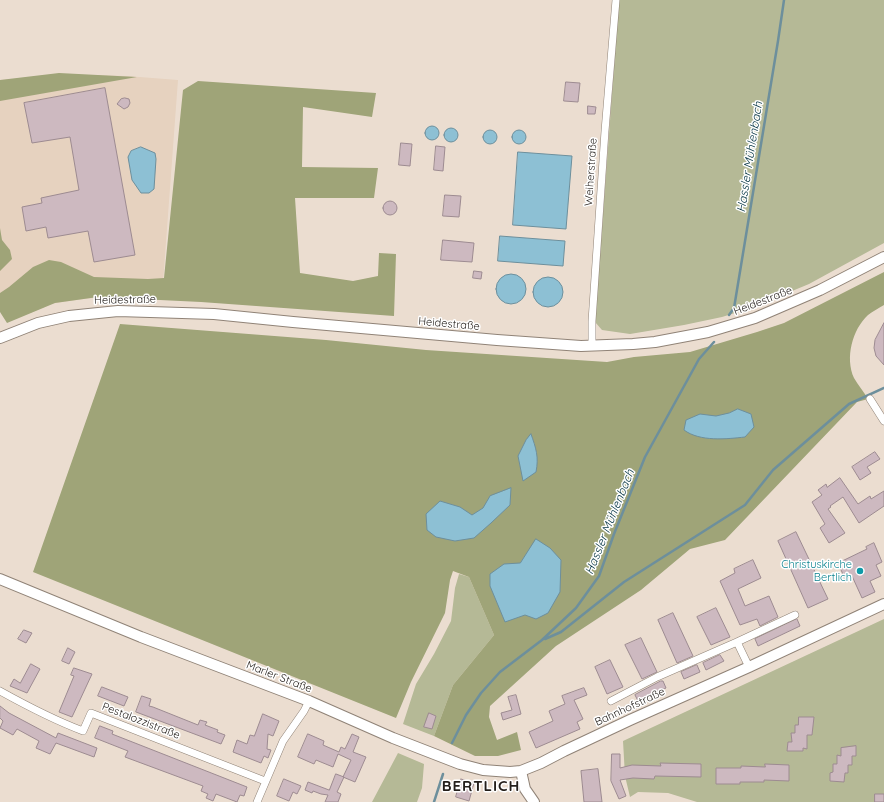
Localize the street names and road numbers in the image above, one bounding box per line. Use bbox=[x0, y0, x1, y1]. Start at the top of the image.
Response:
street label: Weiherstraße bbox=[582, 137, 600, 207]
street label: Heidestraße bbox=[732, 284, 794, 318]
street label: Heidestraße bbox=[94, 293, 156, 307]
street label: Heidestraße bbox=[418, 315, 480, 333]
street label: Marler Straße bbox=[244, 658, 314, 696]
street label: Bahnhofstraße bbox=[593, 685, 667, 729]
street label: Pestalozzistraße bbox=[100, 700, 182, 742]

